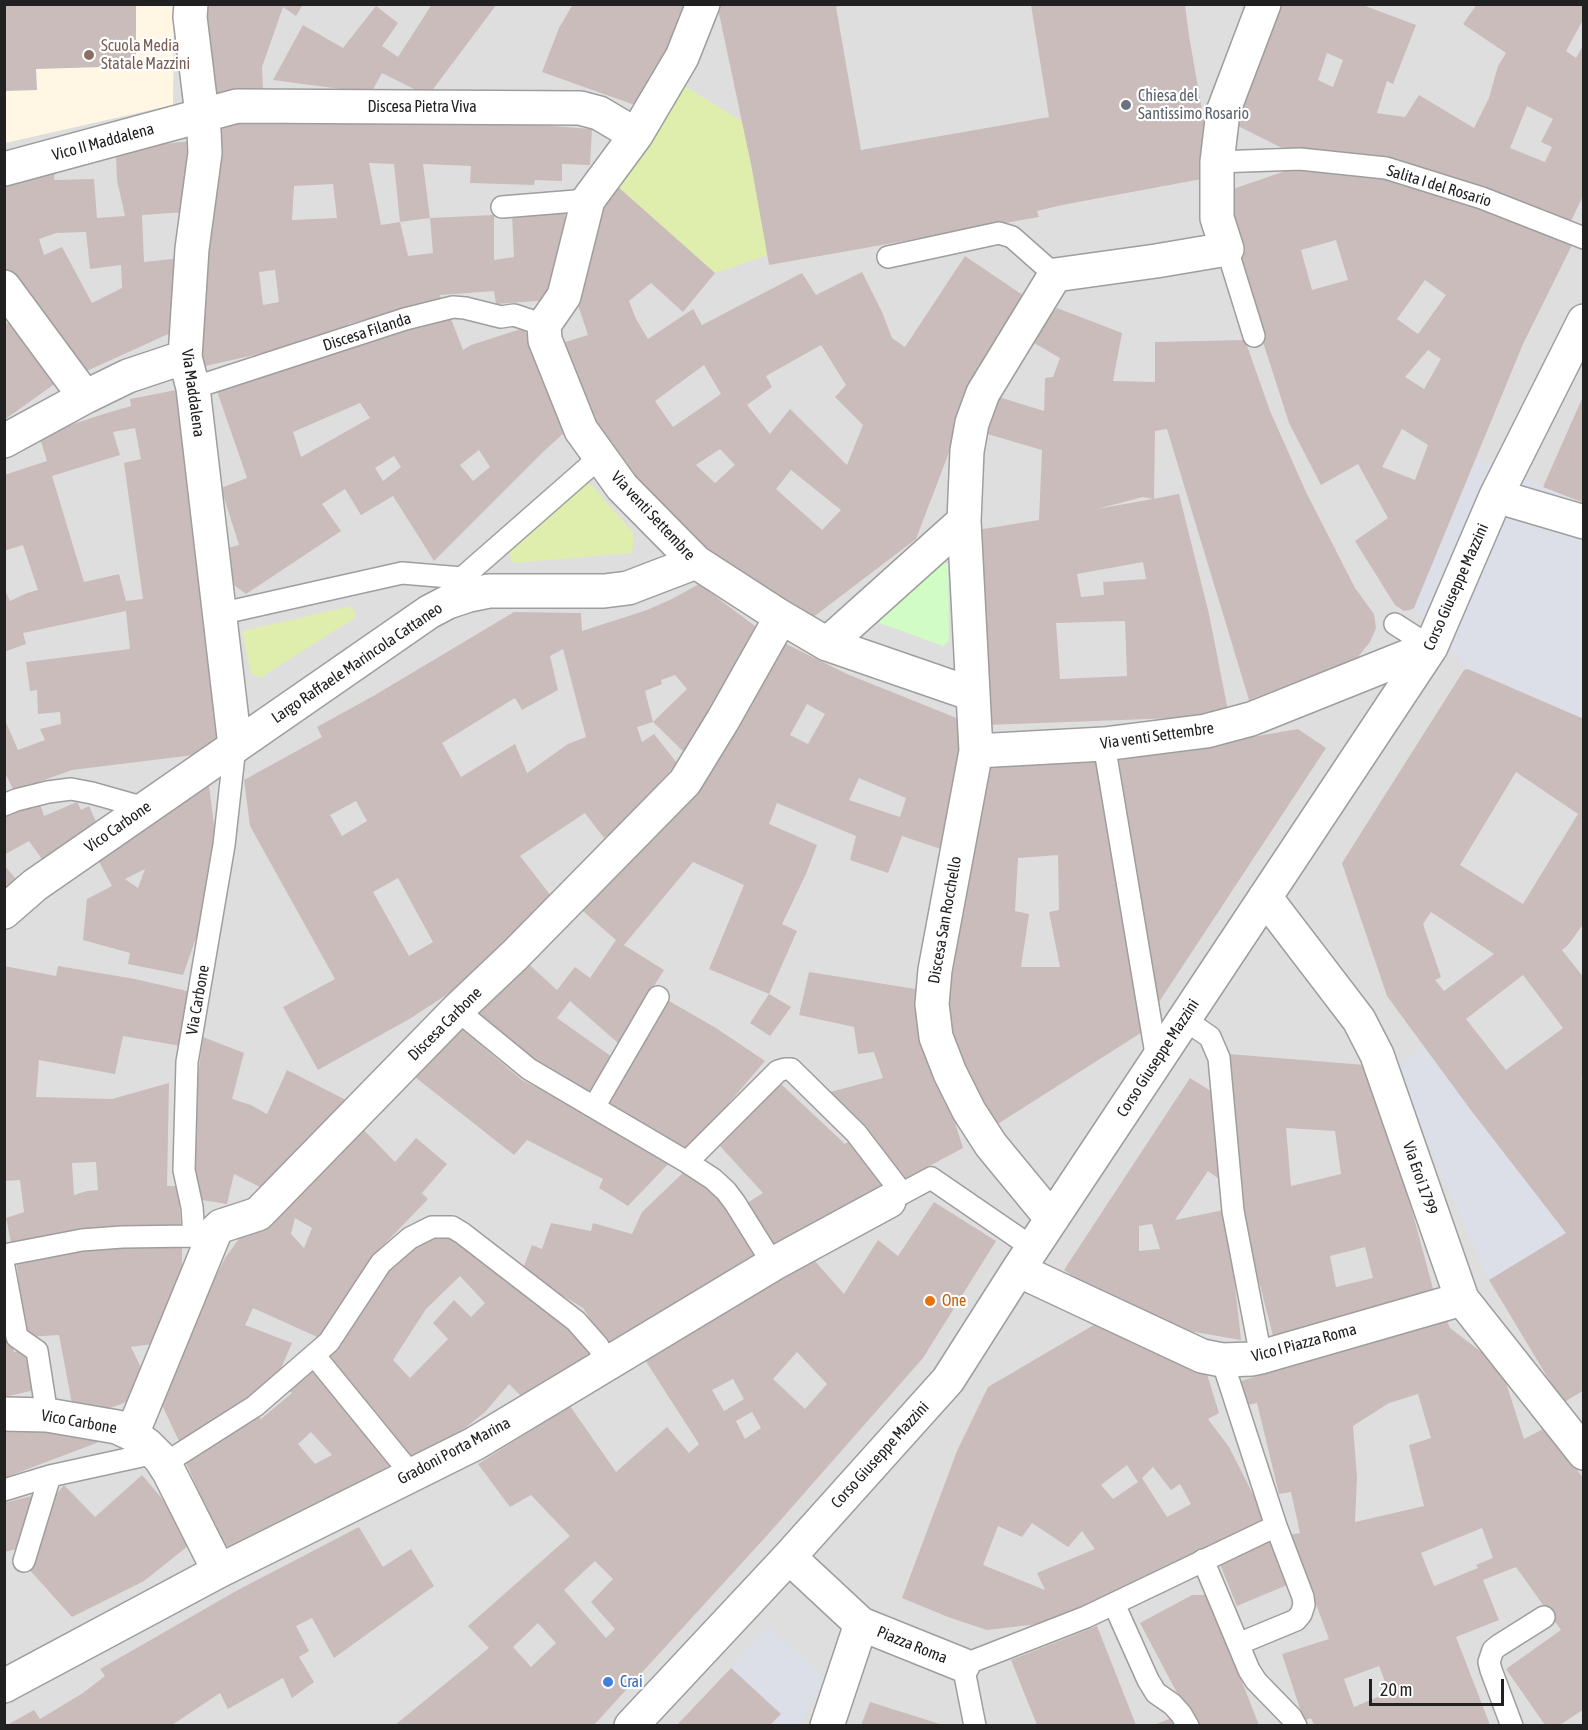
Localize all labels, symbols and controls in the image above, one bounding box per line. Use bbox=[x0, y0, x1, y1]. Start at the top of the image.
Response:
place label: Scuola Media Statale Mazzini bbox=[101, 36, 190, 74]
marker: Scuola Media Statale Mazzini bbox=[82, 48, 96, 62]
place label: Chiesa del Santissimo Rosario bbox=[1138, 86, 1249, 124]
street label: Discesa Pietra Viva bbox=[367, 97, 477, 117]
marker: Chiesa del Santissimo Rosario bbox=[1119, 98, 1133, 112]
street label: Vico II Maddalena bbox=[50, 119, 156, 165]
street label: Salita I del Rosario bbox=[1384, 161, 1494, 211]
street label: Discesa Filanda bbox=[321, 309, 413, 355]
street label: Via Maddalena bbox=[177, 348, 209, 438]
street label: Via venti Settembre bbox=[607, 468, 699, 564]
street label: Corso Giuseppe Mazzini bbox=[1419, 521, 1493, 653]
street label: Largo Raffaele Marincola Cattaneo bbox=[268, 599, 446, 727]
street label: Via venti Settembre bbox=[1099, 719, 1215, 753]
street label: Vico Carbone bbox=[81, 797, 155, 857]
street label: Discesa San Rocchello bbox=[924, 855, 966, 985]
street label: Via Carbone bbox=[182, 964, 214, 1036]
street label: Discesa Carbone bbox=[404, 983, 486, 1065]
street label: Corso Giuseppe Mazzini bbox=[1113, 995, 1203, 1121]
street label: Via Eroi 1799 bbox=[1399, 1139, 1441, 1217]
place label: One bbox=[942, 1291, 966, 1311]
marker: One bbox=[923, 1294, 937, 1308]
street label: Vico I Piazza Roma bbox=[1250, 1320, 1358, 1366]
street label: Corso Giuseppe Mazzini bbox=[827, 1398, 933, 1512]
street label: Vico Carbone bbox=[40, 1406, 118, 1438]
street label: Gradoni Porta Marina bbox=[394, 1413, 514, 1489]
street label: Piazza Roma bbox=[874, 1622, 950, 1668]
scale bar bbox=[1372, 1667, 1507, 1705]
place label: Crai bbox=[620, 1672, 643, 1692]
marker: Crai bbox=[601, 1675, 615, 1689]
text: 20 m bbox=[1380, 1679, 1412, 1700]

